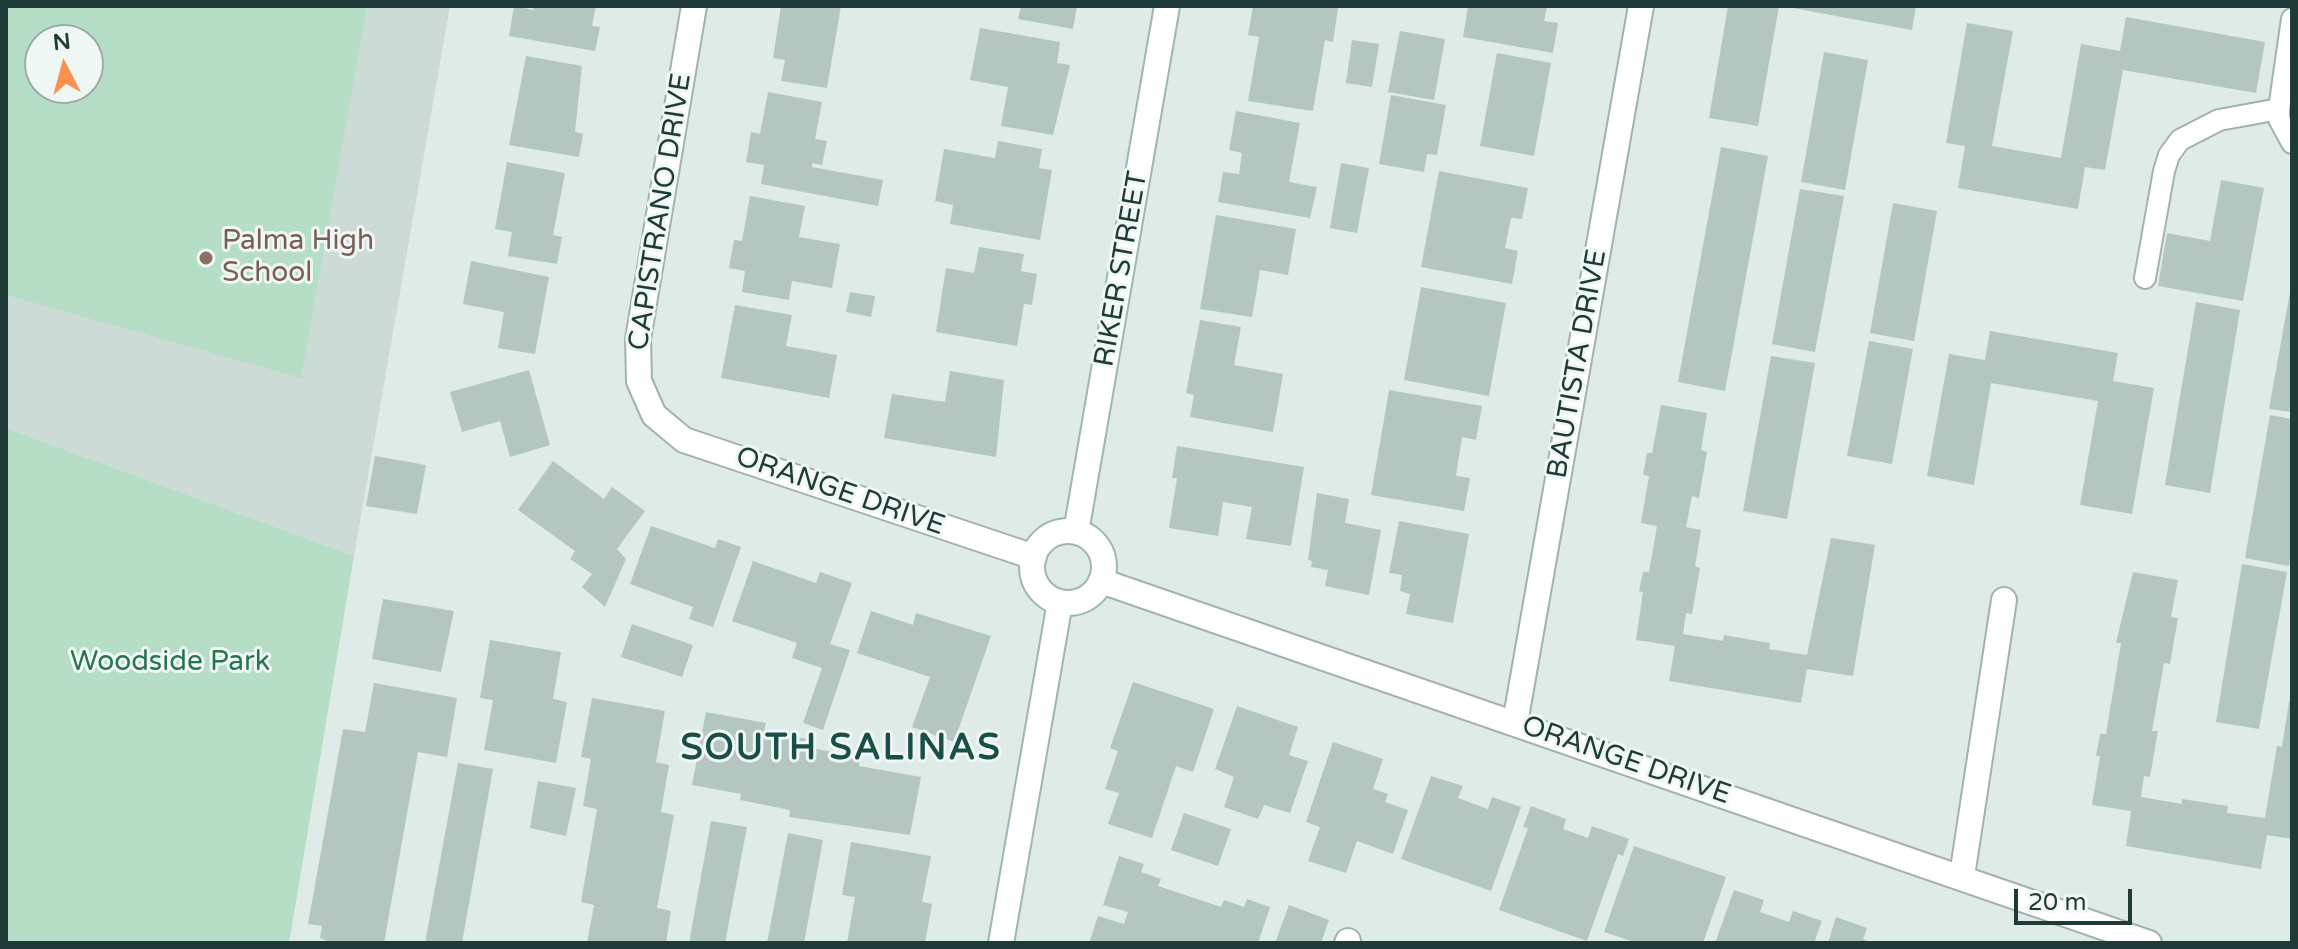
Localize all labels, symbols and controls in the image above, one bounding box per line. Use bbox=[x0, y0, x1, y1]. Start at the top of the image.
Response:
north arrow bbox=[24, 24, 104, 104]
text: N bbox=[52, 28, 72, 56]
street label: CAPISTRANO DRIVE bbox=[623, 71, 699, 353]
street label: RIKER STREET bbox=[1088, 169, 1156, 369]
place label: Palma High School bbox=[222, 225, 374, 291]
street label: BAUTISTA DRIVE bbox=[1541, 247, 1615, 481]
marker: Palma High School bbox=[197, 249, 215, 267]
street label: ORANGE DRIVE bbox=[731, 441, 949, 543]
park label: Woodside Park bbox=[70, 646, 270, 680]
street label: ORANGE DRIVE bbox=[1517, 710, 1735, 812]
district label: SOUTH SALINAS bbox=[680, 728, 1002, 772]
scale bar bbox=[2018, 873, 2136, 923]
text: 20 m bbox=[2028, 888, 2086, 917]

